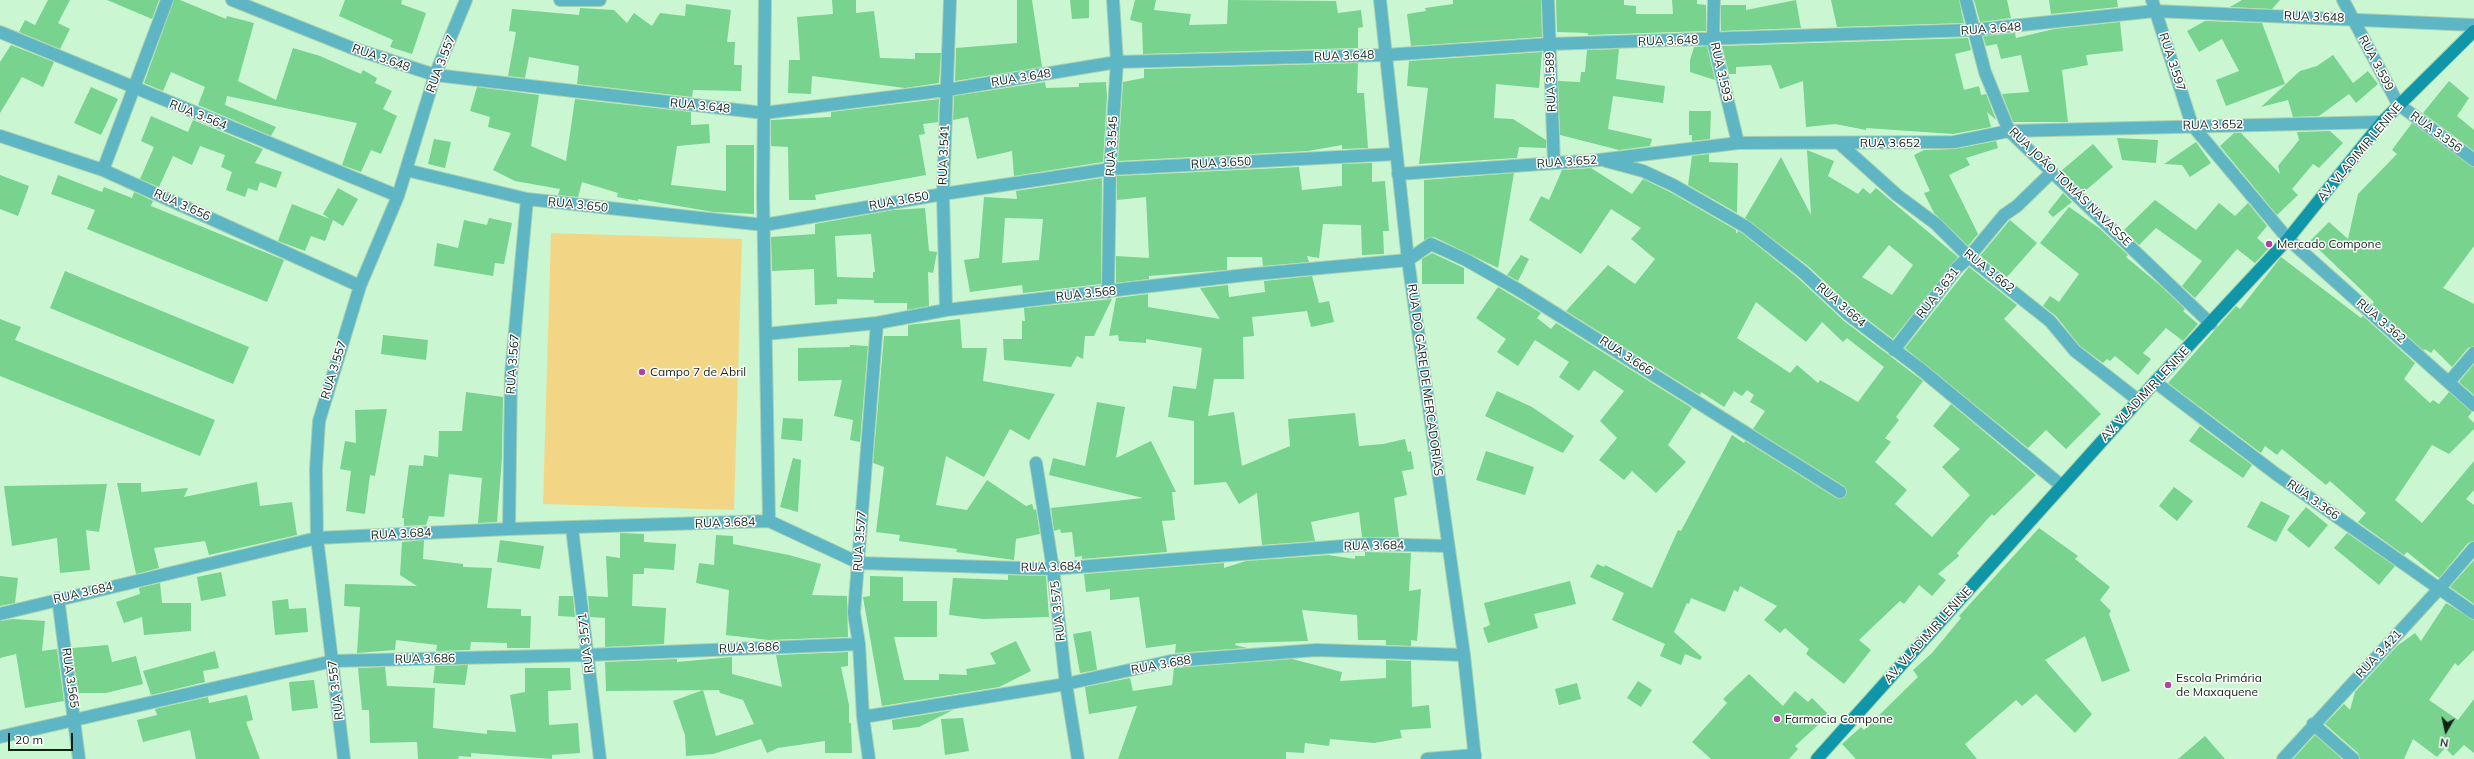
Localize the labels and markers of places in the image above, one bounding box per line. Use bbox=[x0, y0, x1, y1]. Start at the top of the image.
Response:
place label: Mercado Compone bbox=[2277, 237, 2381, 251]
marker: Mercado Compone bbox=[2264, 239, 2274, 249]
place label: Campo 7 de Abril bbox=[650, 365, 746, 379]
marker: Campo 7 de Abril bbox=[637, 367, 647, 377]
place label: Escola Primária de Maxaquene bbox=[2176, 671, 2262, 699]
marker: Escola Primária de Maxaquene bbox=[2163, 680, 2173, 690]
place label: Farmacia Compone bbox=[1785, 712, 1893, 726]
marker: Farmacia Compone bbox=[1772, 714, 1782, 724]

